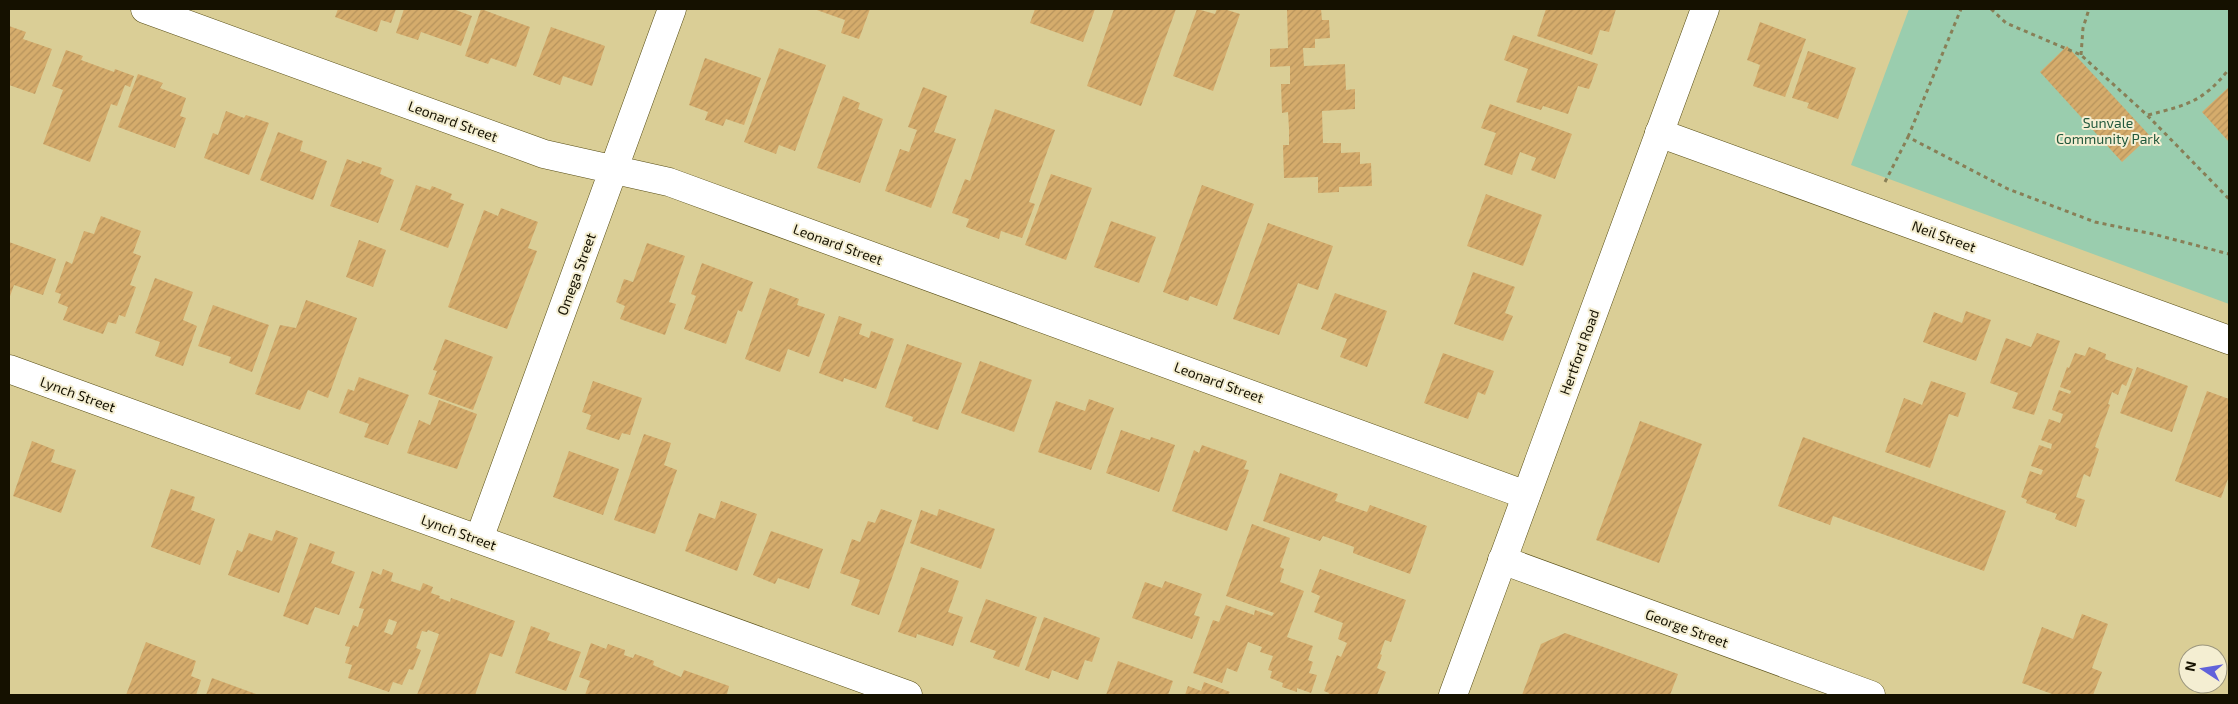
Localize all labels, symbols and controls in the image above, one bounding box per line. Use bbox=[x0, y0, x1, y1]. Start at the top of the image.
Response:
street label: Leonard Street bbox=[406, 97, 500, 145]
park label: Sunvale Community Park bbox=[2056, 114, 2160, 147]
street label: Neil Street bbox=[1910, 217, 1978, 255]
street label: Leonard Street bbox=[791, 220, 885, 268]
street label: Omega Street bbox=[553, 230, 599, 318]
street label: Hertford Road bbox=[1556, 307, 1602, 397]
street label: Leonard Street bbox=[1172, 358, 1266, 406]
street label: Lynch Street bbox=[38, 373, 118, 415]
street label: Lynch Street bbox=[419, 511, 499, 553]
street label: George Street bbox=[1643, 605, 1731, 651]
north arrow bbox=[2178, 644, 2228, 694]
text: N bbox=[2180, 659, 2199, 673]

